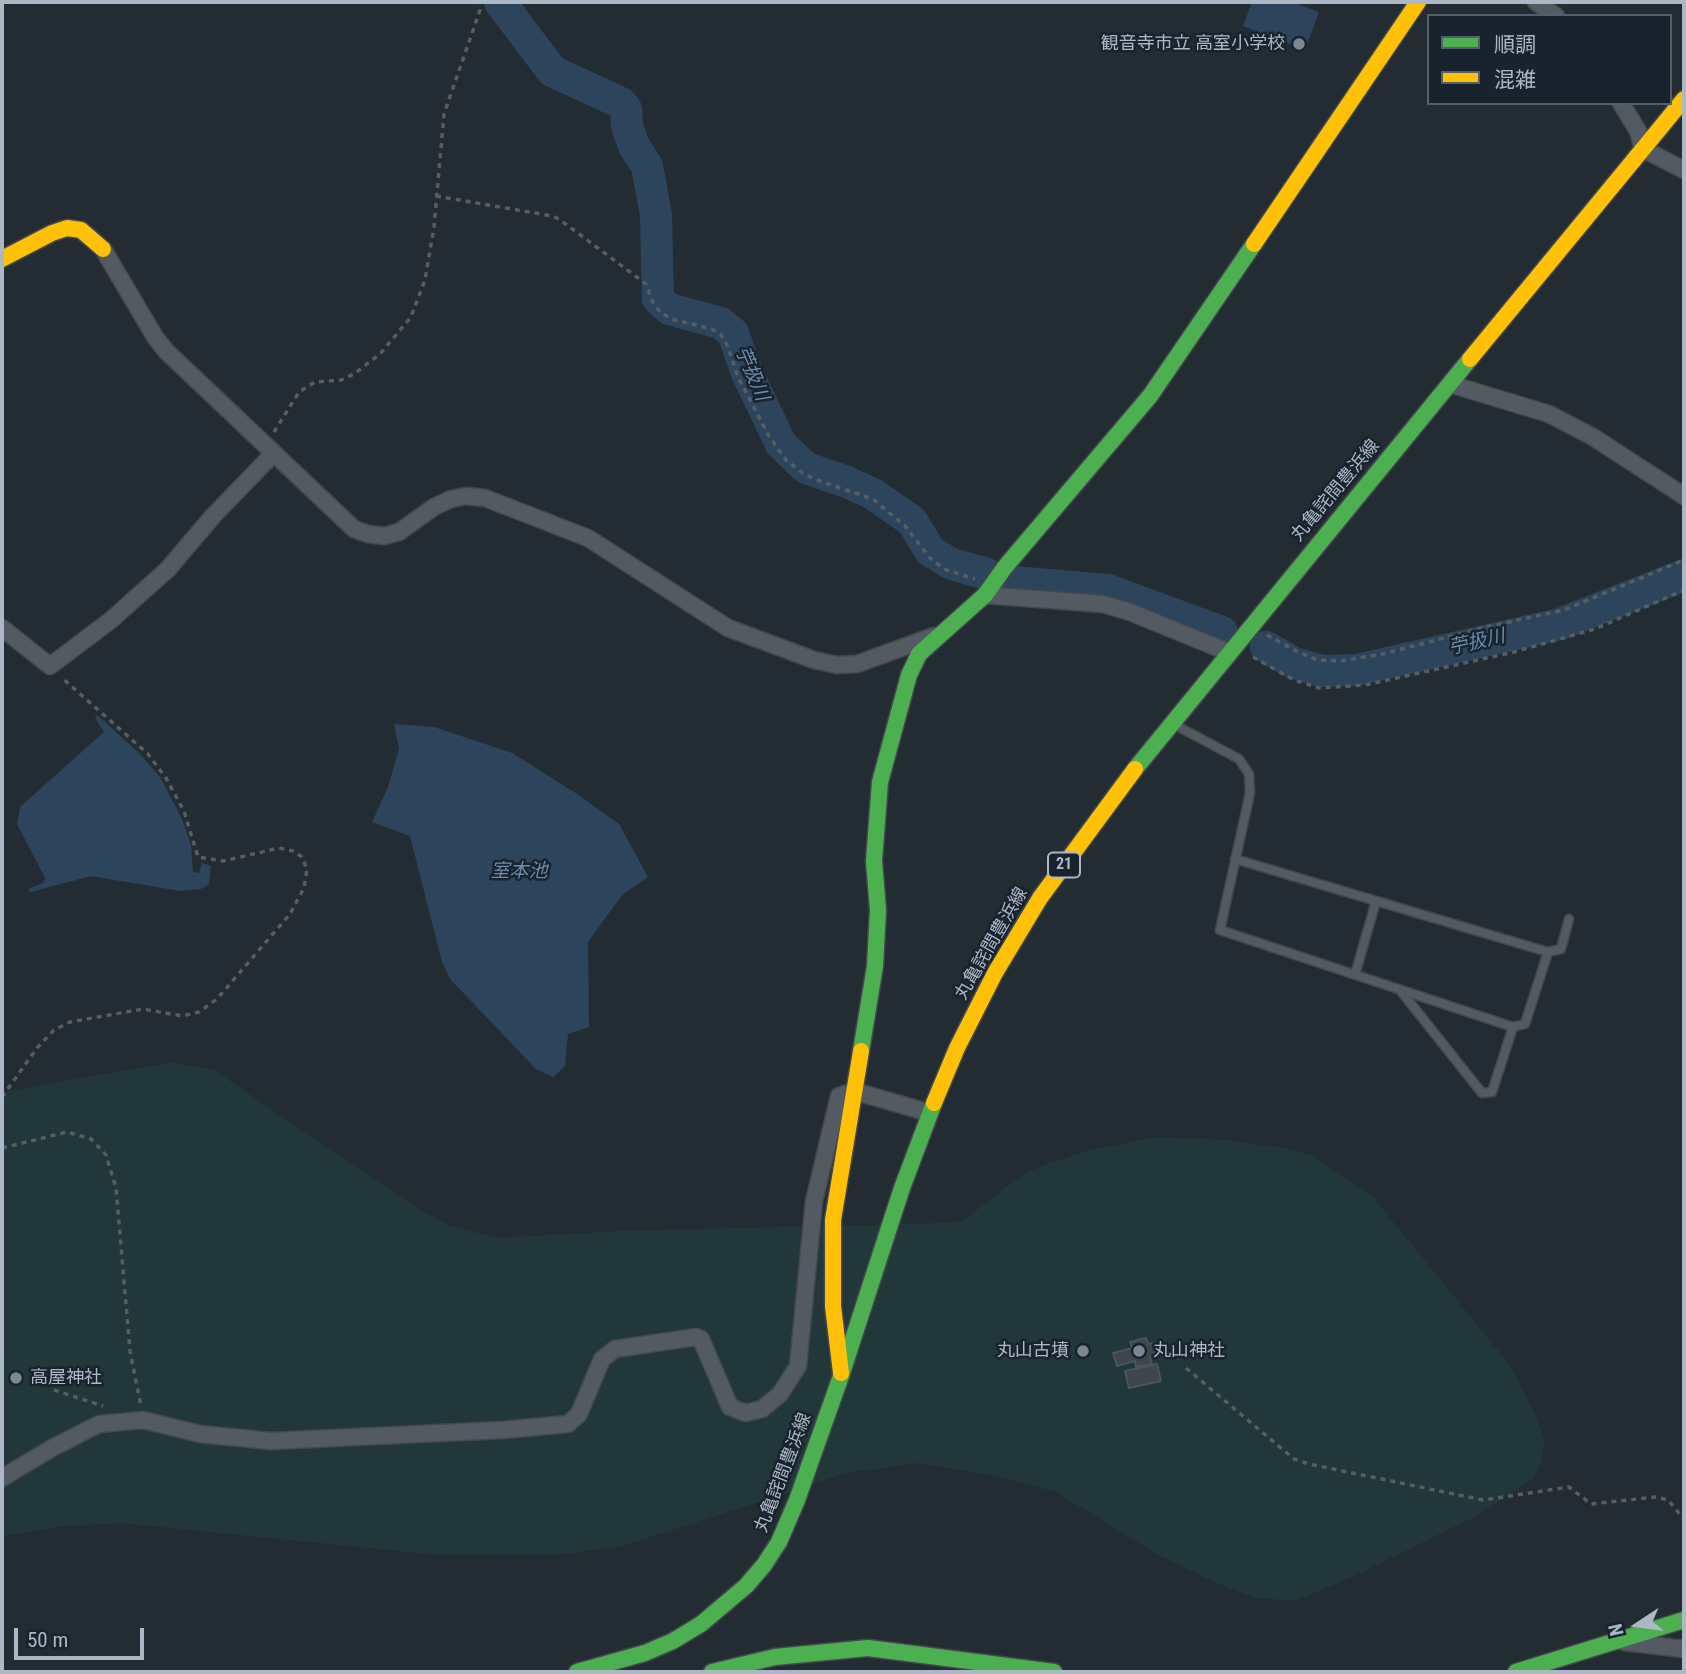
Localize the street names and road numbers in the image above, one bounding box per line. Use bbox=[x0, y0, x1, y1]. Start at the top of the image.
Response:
street label: 丸亀詫間豊浜線 bbox=[1287, 436, 1385, 546]
road number: 21 bbox=[1048, 852, 1080, 878]
street label: 丸亀詫間豊浜線 bbox=[951, 884, 1033, 1004]
street label: 丸亀詫間豊浜線 bbox=[751, 1410, 817, 1536]

